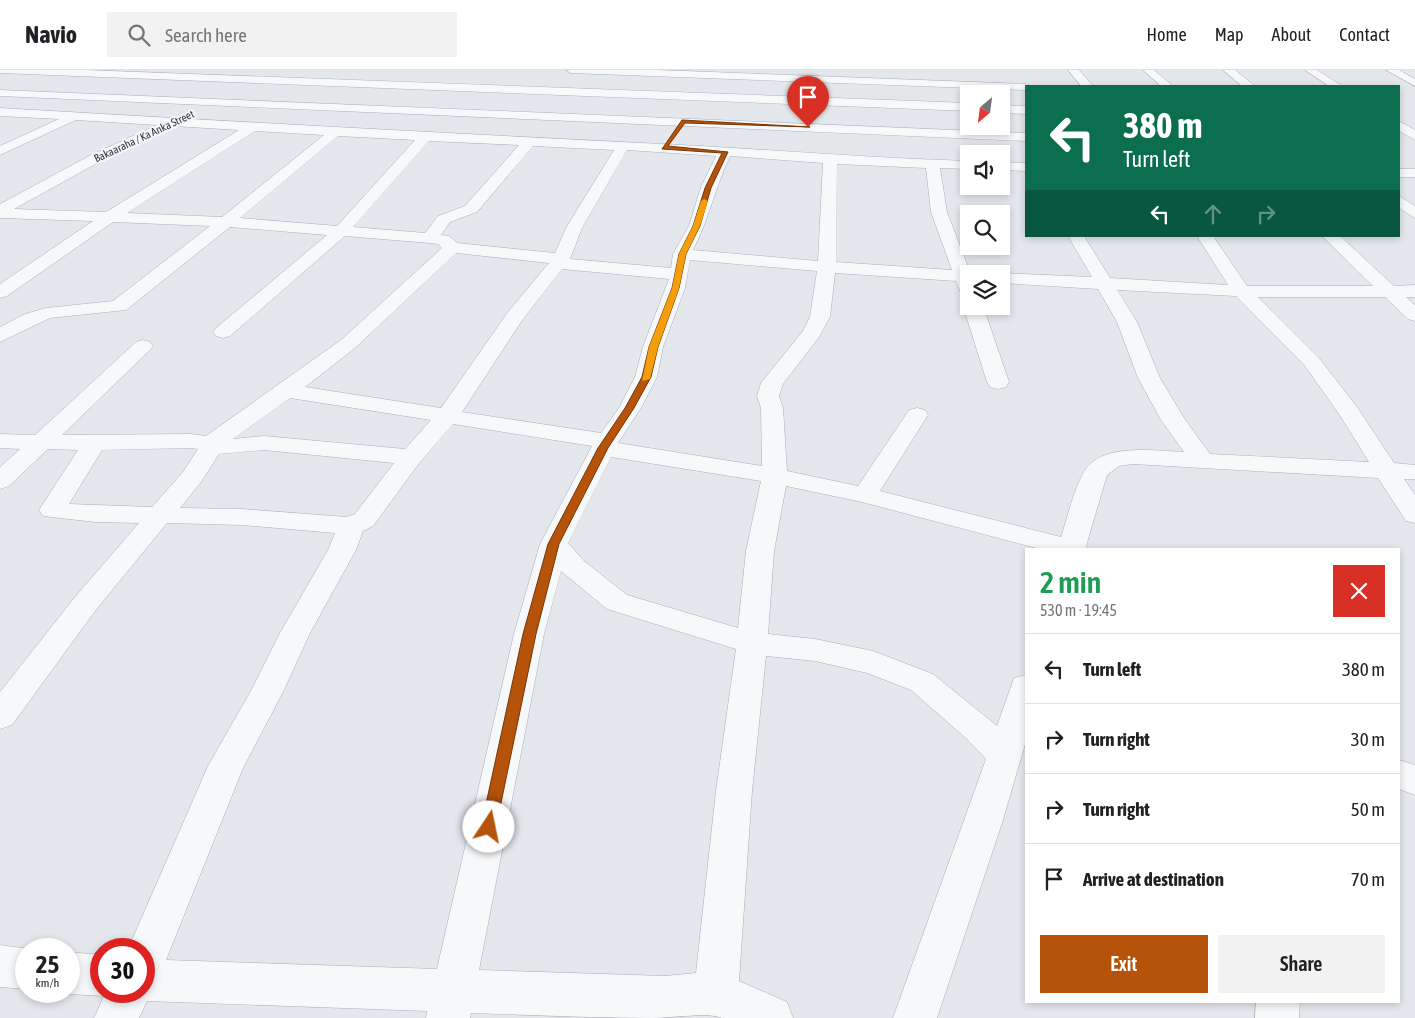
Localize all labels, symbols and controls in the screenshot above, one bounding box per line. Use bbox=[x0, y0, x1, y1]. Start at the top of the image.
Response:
search box bbox=[107, 12, 457, 57]
text: Navio bbox=[25, 21, 77, 48]
icon: search bbox=[125, 21, 153, 49]
text: Search here bbox=[165, 24, 247, 46]
text: Home bbox=[1147, 24, 1187, 45]
text: Map bbox=[1215, 24, 1244, 45]
text: About bbox=[1272, 24, 1311, 45]
text: Contact bbox=[1339, 24, 1390, 45]
pin bbox=[787, 76, 829, 127]
icon: arrive bbox=[794, 83, 822, 111]
north arrow bbox=[960, 85, 1010, 135]
map controls bbox=[960, 85, 1010, 315]
icon: left bbox=[1040, 105, 1105, 170]
text: 380 m bbox=[1123, 105, 1202, 145]
street label: Bakaaraha / Ka Anka Street bbox=[92, 108, 196, 164]
button: sound bbox=[960, 145, 1010, 195]
text: Turn left bbox=[1123, 146, 1190, 172]
icon: left bbox=[1146, 200, 1174, 228]
icon: ahead bbox=[1199, 200, 1227, 228]
icon: right bbox=[1252, 200, 1280, 228]
button: search bbox=[960, 205, 1010, 255]
button: layers bbox=[960, 265, 1010, 315]
text: 2 min bbox=[1040, 565, 1101, 599]
button: close bbox=[1333, 565, 1385, 617]
text: 530 m · 19:45 bbox=[1040, 601, 1117, 619]
icon: left bbox=[1040, 655, 1068, 683]
text: Turn left bbox=[1083, 658, 1141, 680]
text: 380 m bbox=[1342, 658, 1385, 680]
icon: right bbox=[1040, 725, 1068, 753]
text: Turn right bbox=[1083, 728, 1150, 750]
text: 30 m bbox=[1351, 728, 1385, 750]
icon: right bbox=[1040, 795, 1068, 823]
text: Turn right bbox=[1083, 798, 1150, 820]
text: 50 m bbox=[1351, 798, 1385, 820]
position arrow bbox=[462, 800, 514, 852]
icon: arrive bbox=[1040, 865, 1068, 893]
text: Arrive at destination bbox=[1083, 868, 1224, 890]
text: 70 m bbox=[1351, 868, 1385, 890]
button: Exit bbox=[1040, 935, 1208, 993]
button: Share bbox=[1218, 935, 1385, 993]
speed limit sign: 30 bbox=[90, 938, 155, 1003]
text: 25 bbox=[36, 950, 59, 978]
text: km/h bbox=[36, 976, 59, 990]

